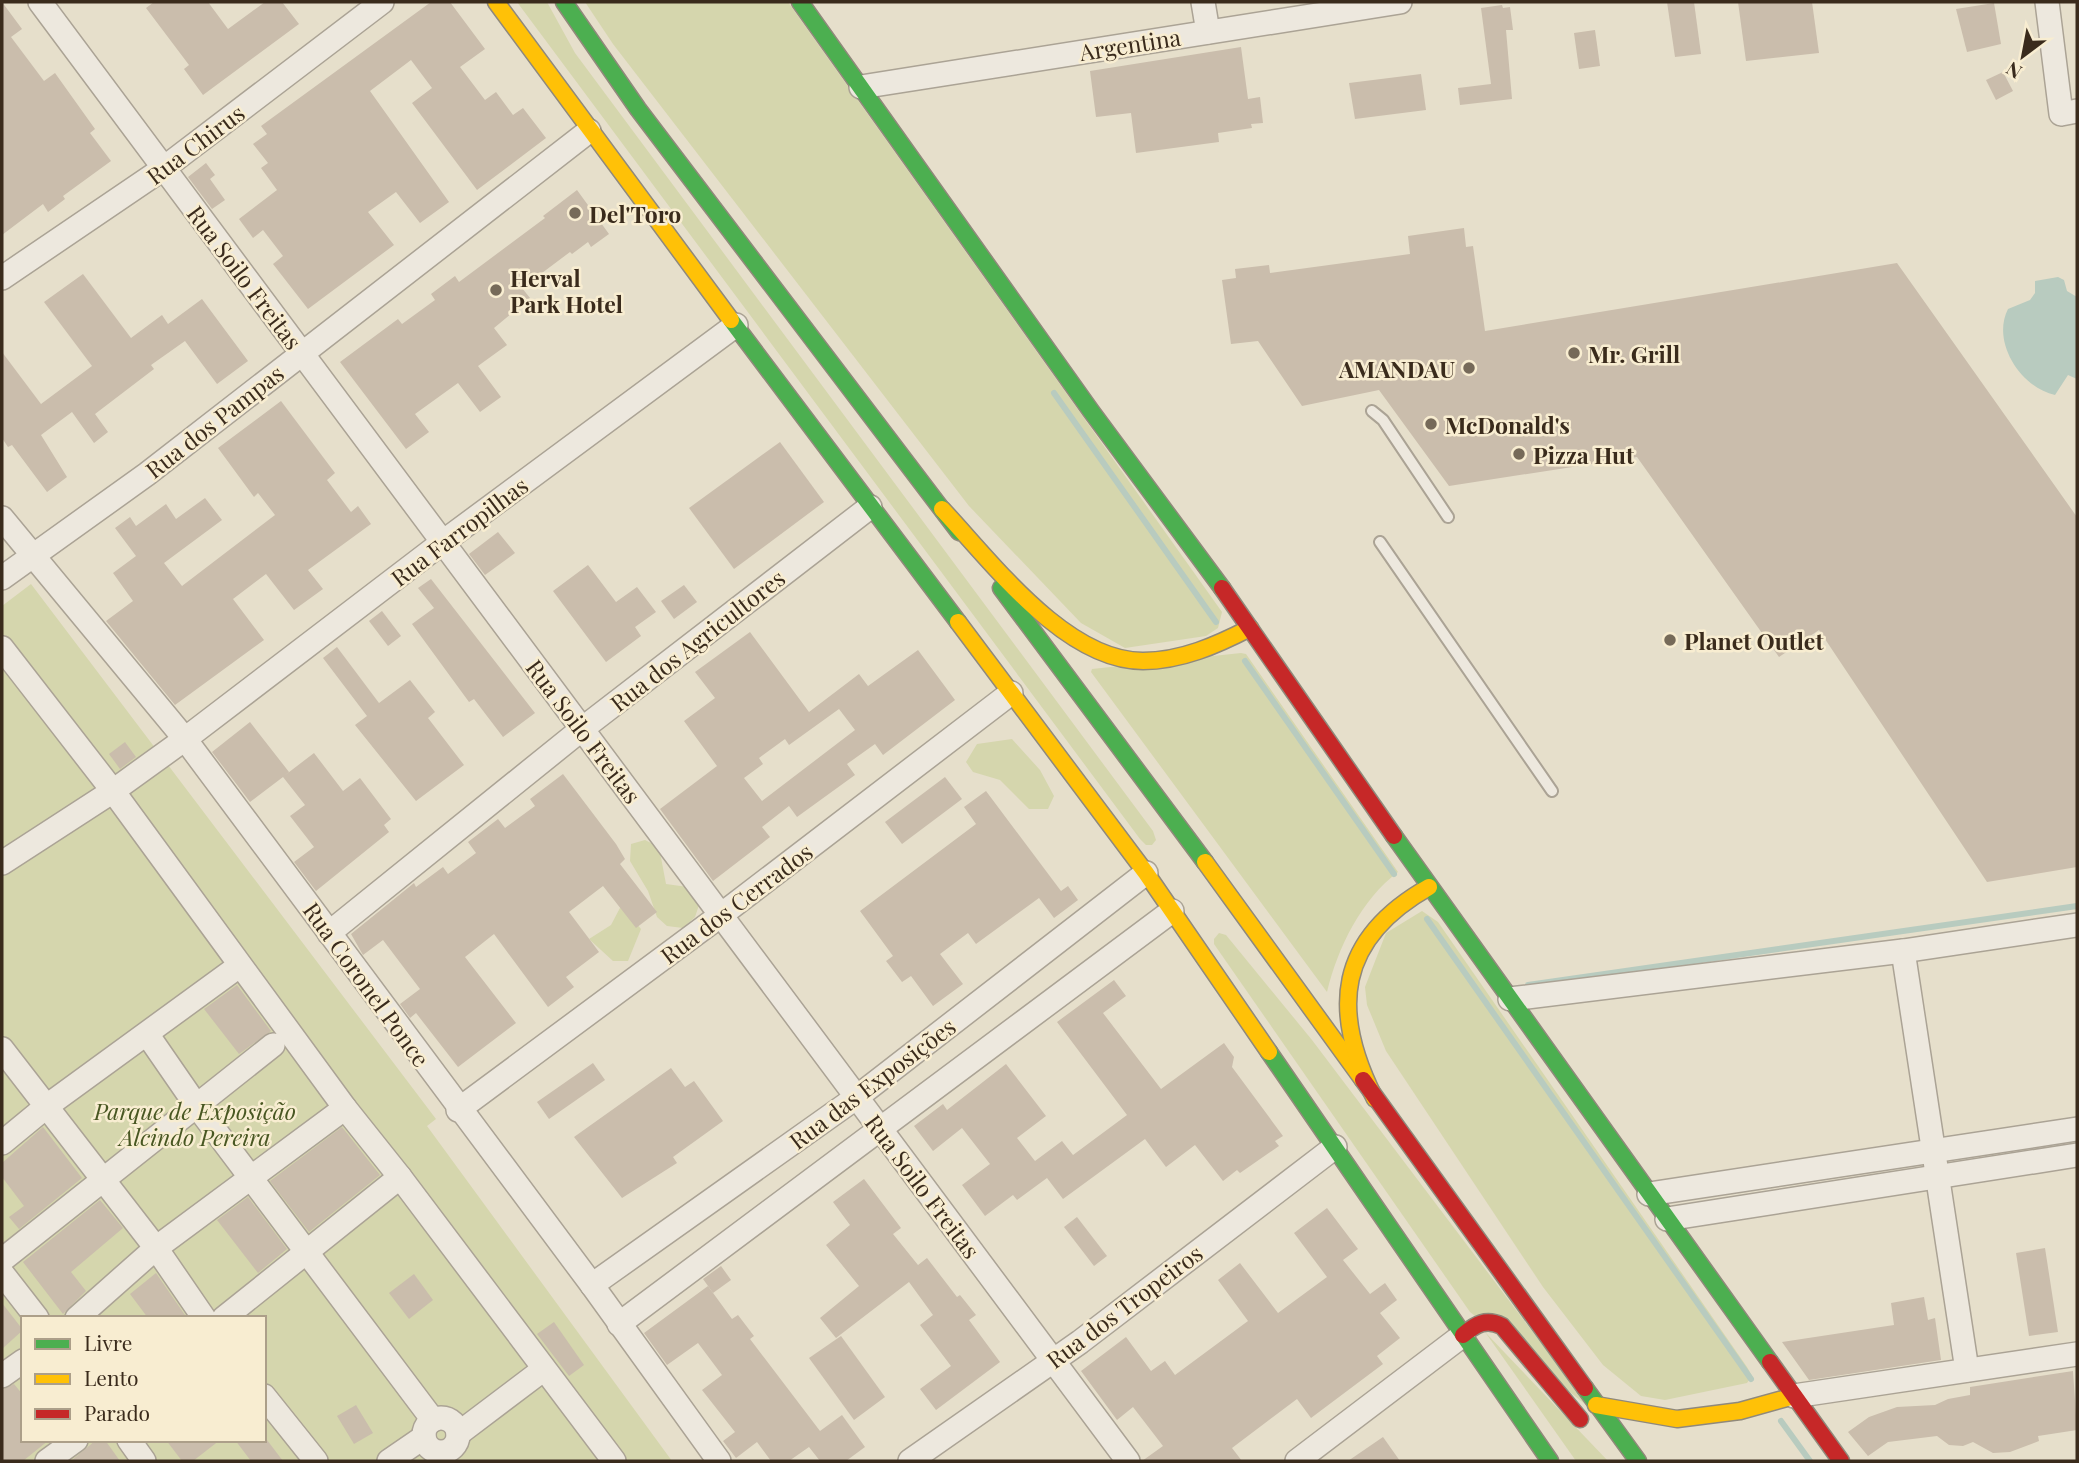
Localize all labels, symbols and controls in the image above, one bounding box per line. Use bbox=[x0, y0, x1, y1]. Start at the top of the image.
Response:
street label: Argentina bbox=[1076, 21, 1183, 67]
north arrow bbox=[1988, 21, 2058, 91]
text: N bbox=[2001, 56, 2026, 86]
street label: Rua Chirus bbox=[140, 97, 250, 191]
place label: Del'Toro bbox=[589, 198, 681, 229]
street label: Rua Soilo Freitas bbox=[181, 199, 309, 355]
marker: Del'Toro bbox=[567, 205, 583, 221]
place label: Herval Park Hotel bbox=[510, 262, 623, 319]
marker: Herval Park Hotel bbox=[488, 282, 504, 298]
place label: Mr. Grill bbox=[1588, 338, 1680, 369]
marker: Mr. Grill bbox=[1566, 345, 1582, 361]
place label: AMANDAU bbox=[1338, 353, 1455, 384]
street label: Rua dos Pampas bbox=[138, 357, 290, 485]
marker: AMANDAU bbox=[1461, 360, 1477, 376]
place label: McDonald's bbox=[1445, 409, 1570, 440]
marker: McDonald's bbox=[1423, 416, 1439, 432]
place label: Pizza Hut bbox=[1533, 439, 1635, 470]
marker: Pizza Hut bbox=[1511, 446, 1527, 462]
street label: Rua Farropilhas bbox=[384, 469, 534, 593]
street label: Rua dos Agricultores bbox=[603, 562, 791, 718]
place label: Planet Outlet bbox=[1684, 625, 1824, 656]
marker: Planet Outlet bbox=[1662, 632, 1678, 648]
street label: Rua Soilo Freitas bbox=[520, 653, 648, 809]
street label: Rua dos Cerrados bbox=[654, 836, 818, 970]
street label: Rua Coronel Ponce bbox=[297, 896, 437, 1072]
street label: Rua das Exposições bbox=[783, 1010, 961, 1156]
park label: Parque de Exposição Alcindo Pereira bbox=[93, 1095, 296, 1152]
street label: Rua Soilo Freitas bbox=[859, 1108, 987, 1264]
street label: Rua dos Tropeiros bbox=[1040, 1237, 1208, 1375]
legend bbox=[21, 1316, 266, 1442]
text: Livre bbox=[84, 1328, 132, 1356]
text: Lento bbox=[84, 1363, 138, 1391]
text: Parado bbox=[84, 1398, 150, 1426]

